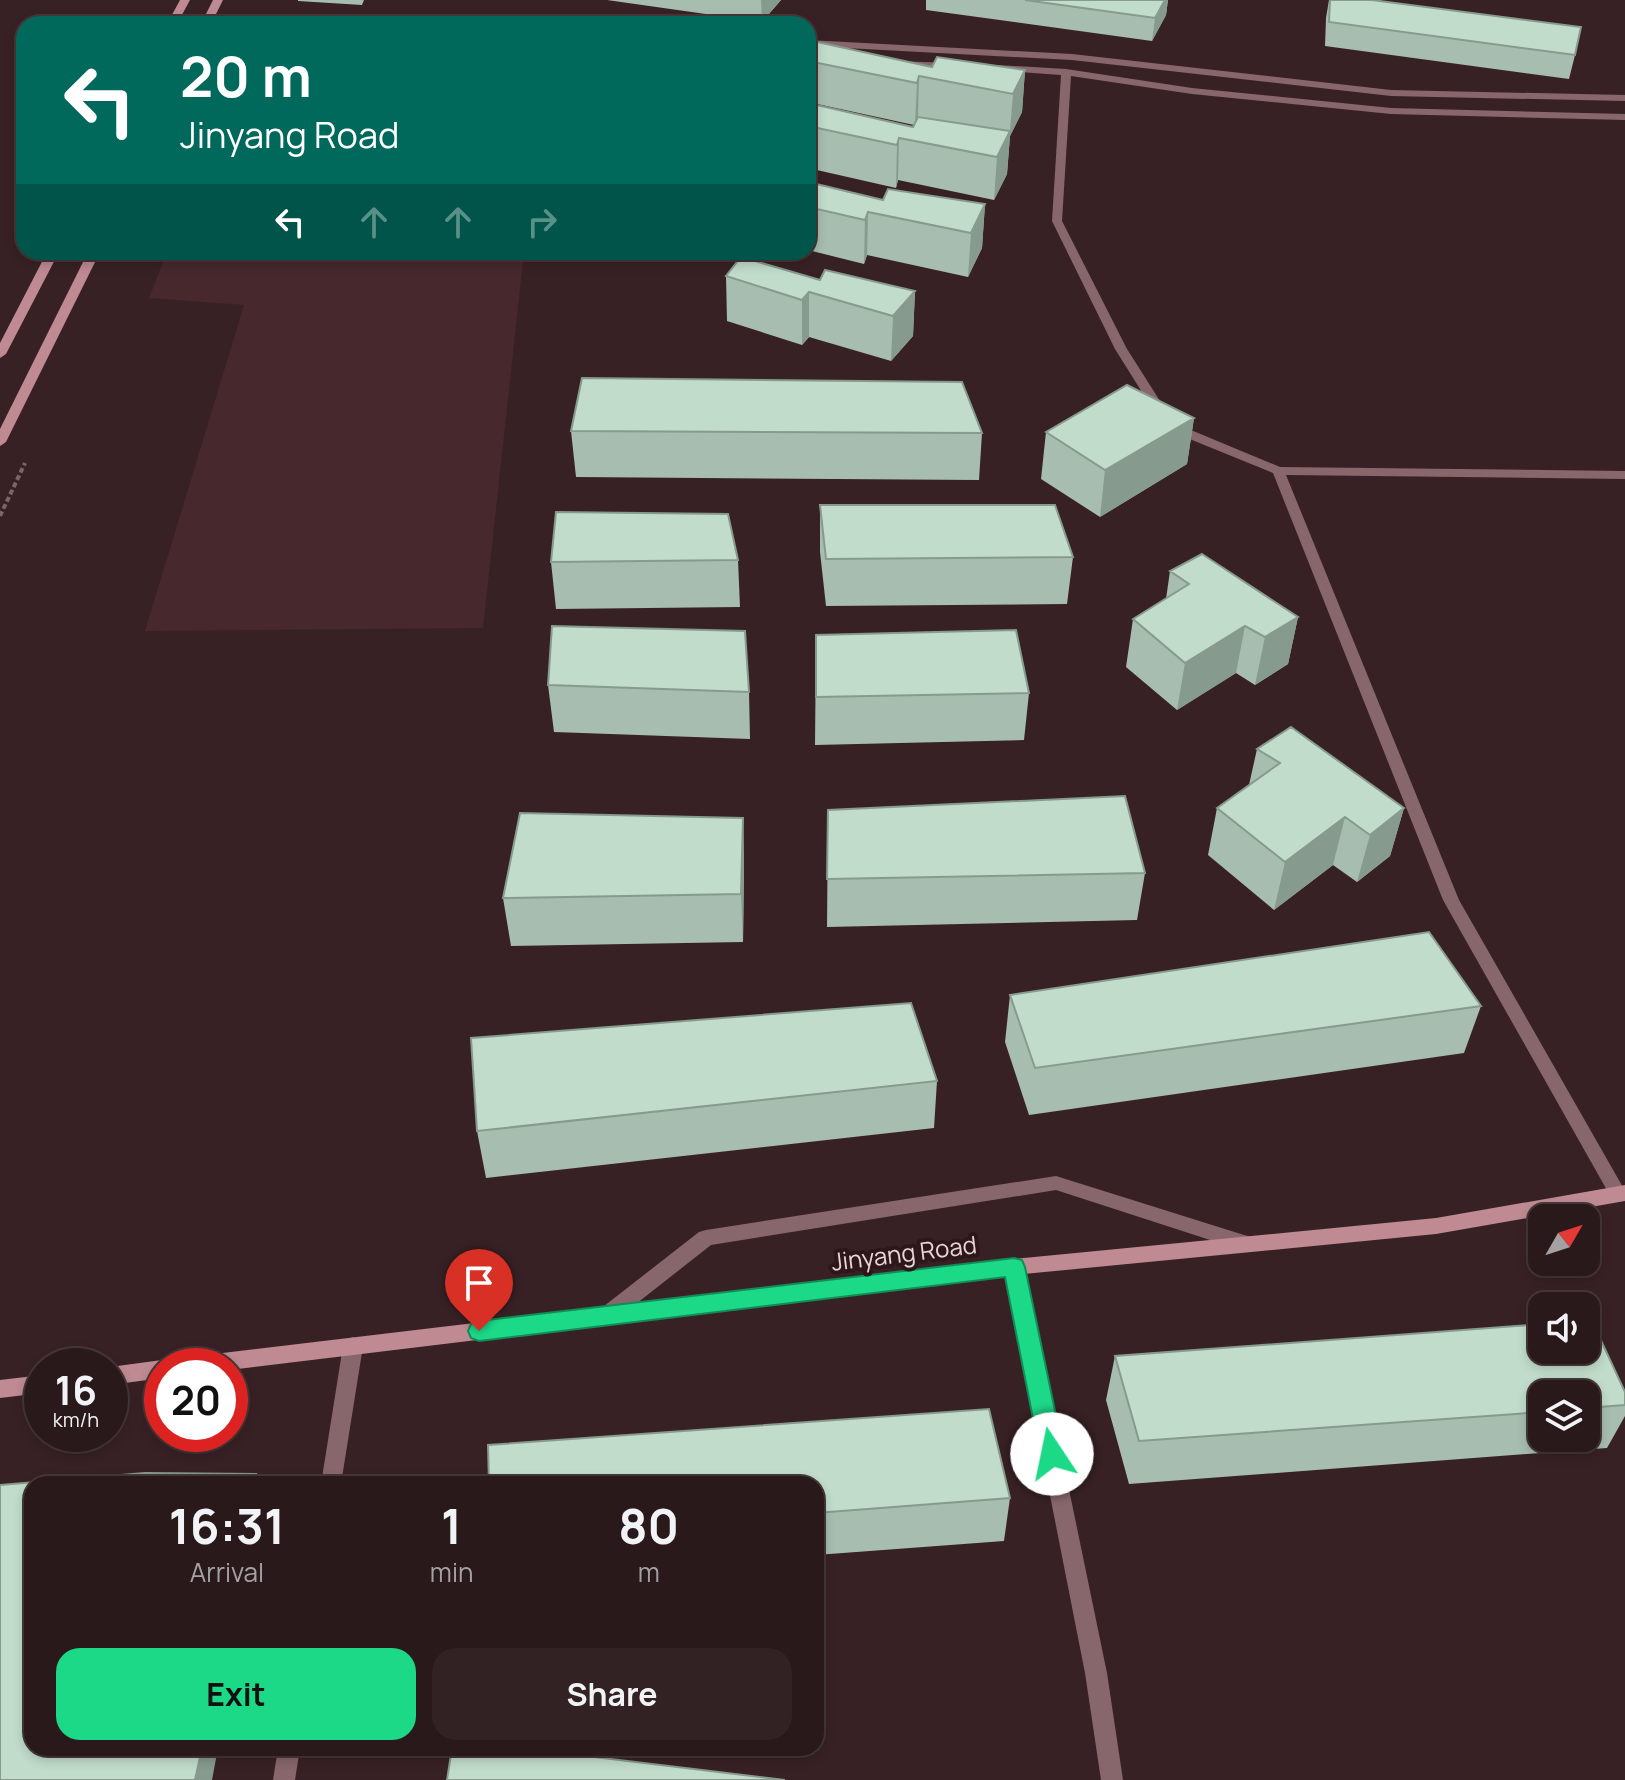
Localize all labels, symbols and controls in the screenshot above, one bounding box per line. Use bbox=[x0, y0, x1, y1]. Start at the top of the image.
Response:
text: 20 m bbox=[180, 37, 312, 114]
icon: left bbox=[48, 48, 152, 152]
text: Jinyang Road bbox=[180, 110, 399, 159]
icon: left bbox=[268, 200, 312, 244]
icon: ahead bbox=[352, 200, 396, 244]
icon: ahead bbox=[436, 200, 480, 244]
icon: right bbox=[520, 200, 564, 244]
north arrow bbox=[1528, 1204, 1600, 1276]
map controls bbox=[1528, 1204, 1600, 1452]
street label: Jinyang Road bbox=[829, 1227, 978, 1278]
pin bbox=[445, 1249, 513, 1331]
icon: arrive bbox=[457, 1261, 501, 1305]
button: sound bbox=[1528, 1292, 1600, 1364]
speed limit sign: 20 bbox=[144, 1348, 248, 1452]
text: 16 bbox=[55, 1362, 97, 1417]
button: layers bbox=[1528, 1380, 1600, 1452]
text: km/h bbox=[53, 1406, 99, 1433]
position arrow bbox=[1010, 1412, 1094, 1496]
text: 16:31 bbox=[169, 1493, 285, 1558]
text: 1 bbox=[441, 1493, 462, 1558]
text: 80 bbox=[618, 1493, 679, 1558]
text: Arrival bbox=[190, 1554, 264, 1590]
text: min bbox=[430, 1554, 473, 1590]
text: m bbox=[638, 1554, 660, 1590]
button: Exit bbox=[56, 1648, 416, 1740]
button: Share bbox=[432, 1648, 792, 1740]

